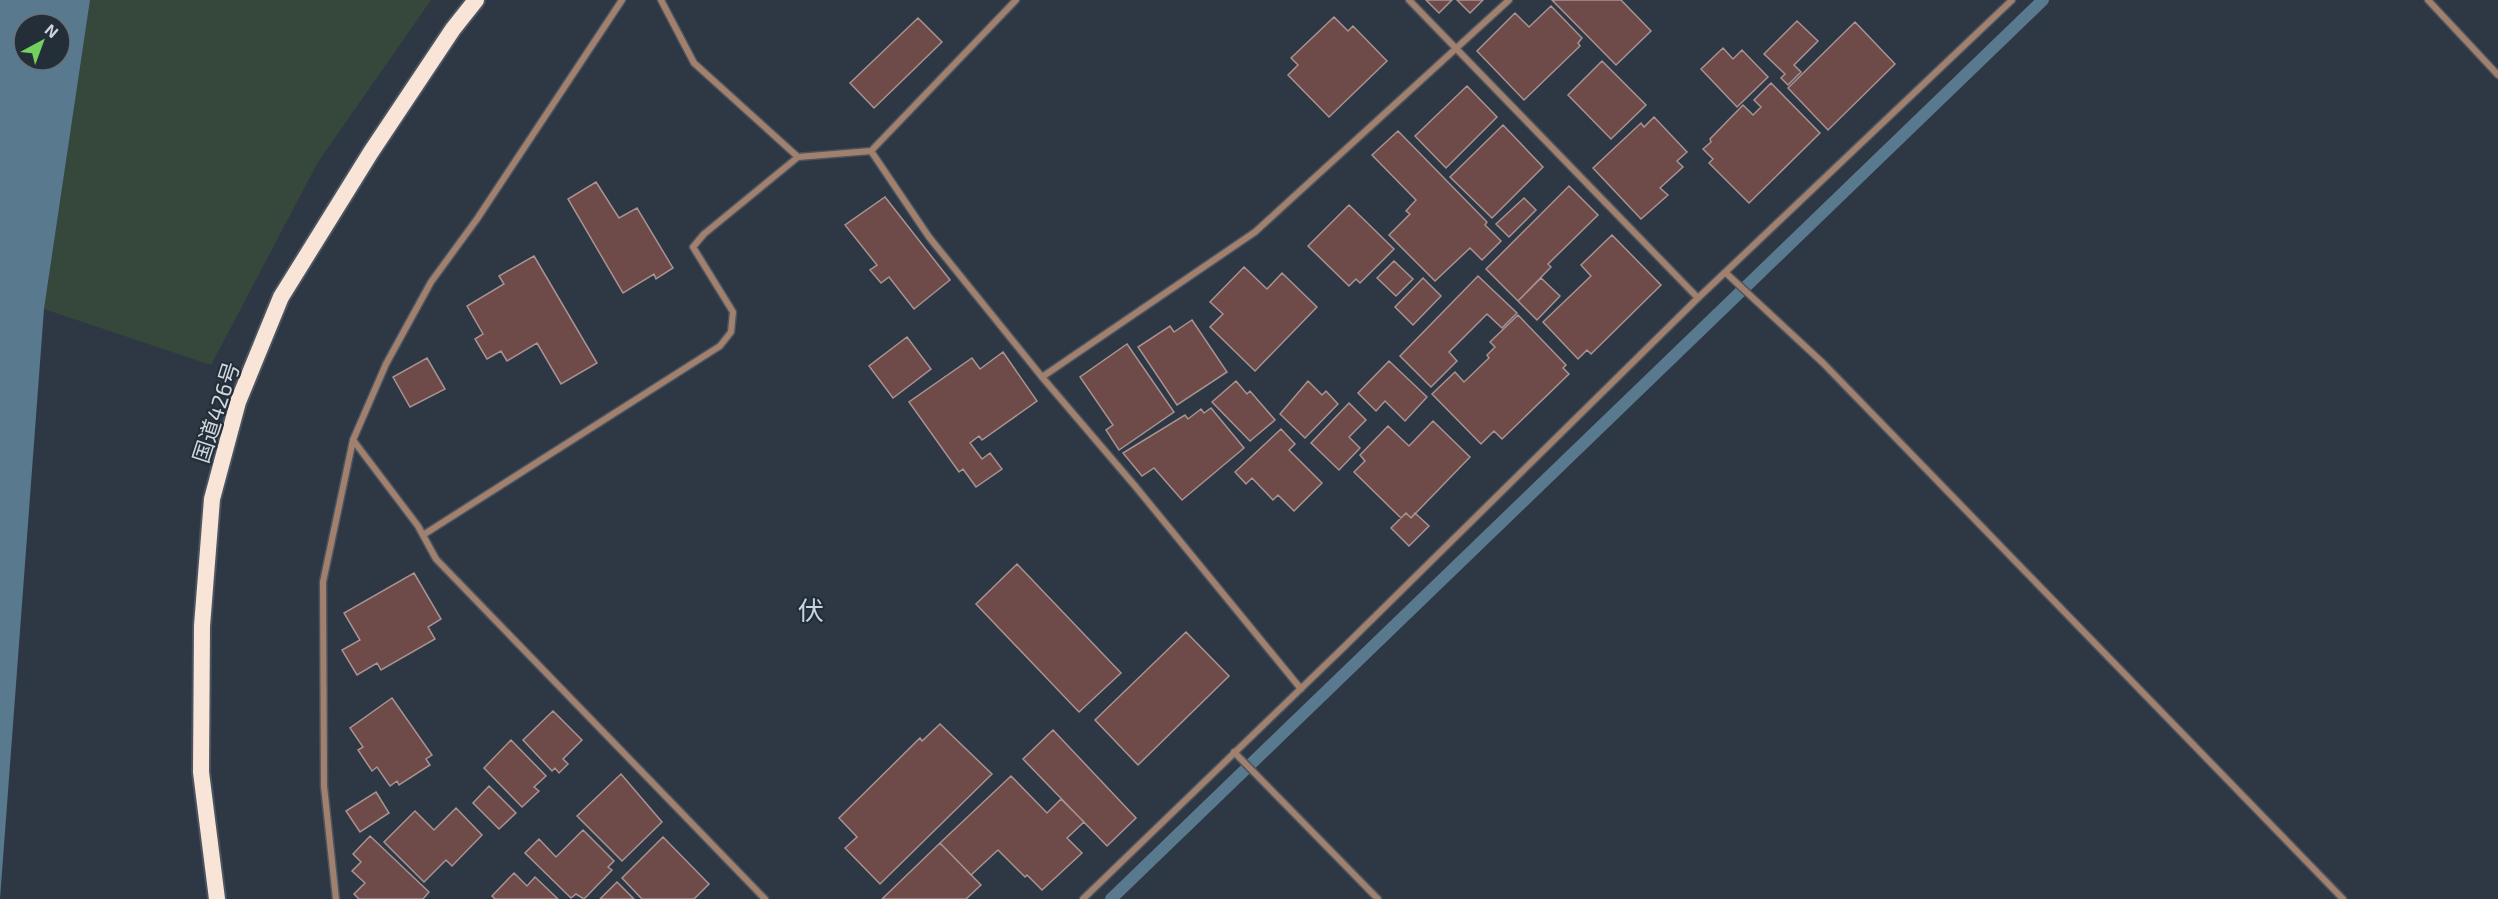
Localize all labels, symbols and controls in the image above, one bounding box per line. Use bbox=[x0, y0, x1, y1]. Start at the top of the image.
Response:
north arrow bbox=[12, 12, 72, 72]
text: N bbox=[42, 19, 63, 41]
street label: 国道426号 bbox=[186, 358, 244, 466]
district label: 伏 bbox=[798, 594, 824, 625]

